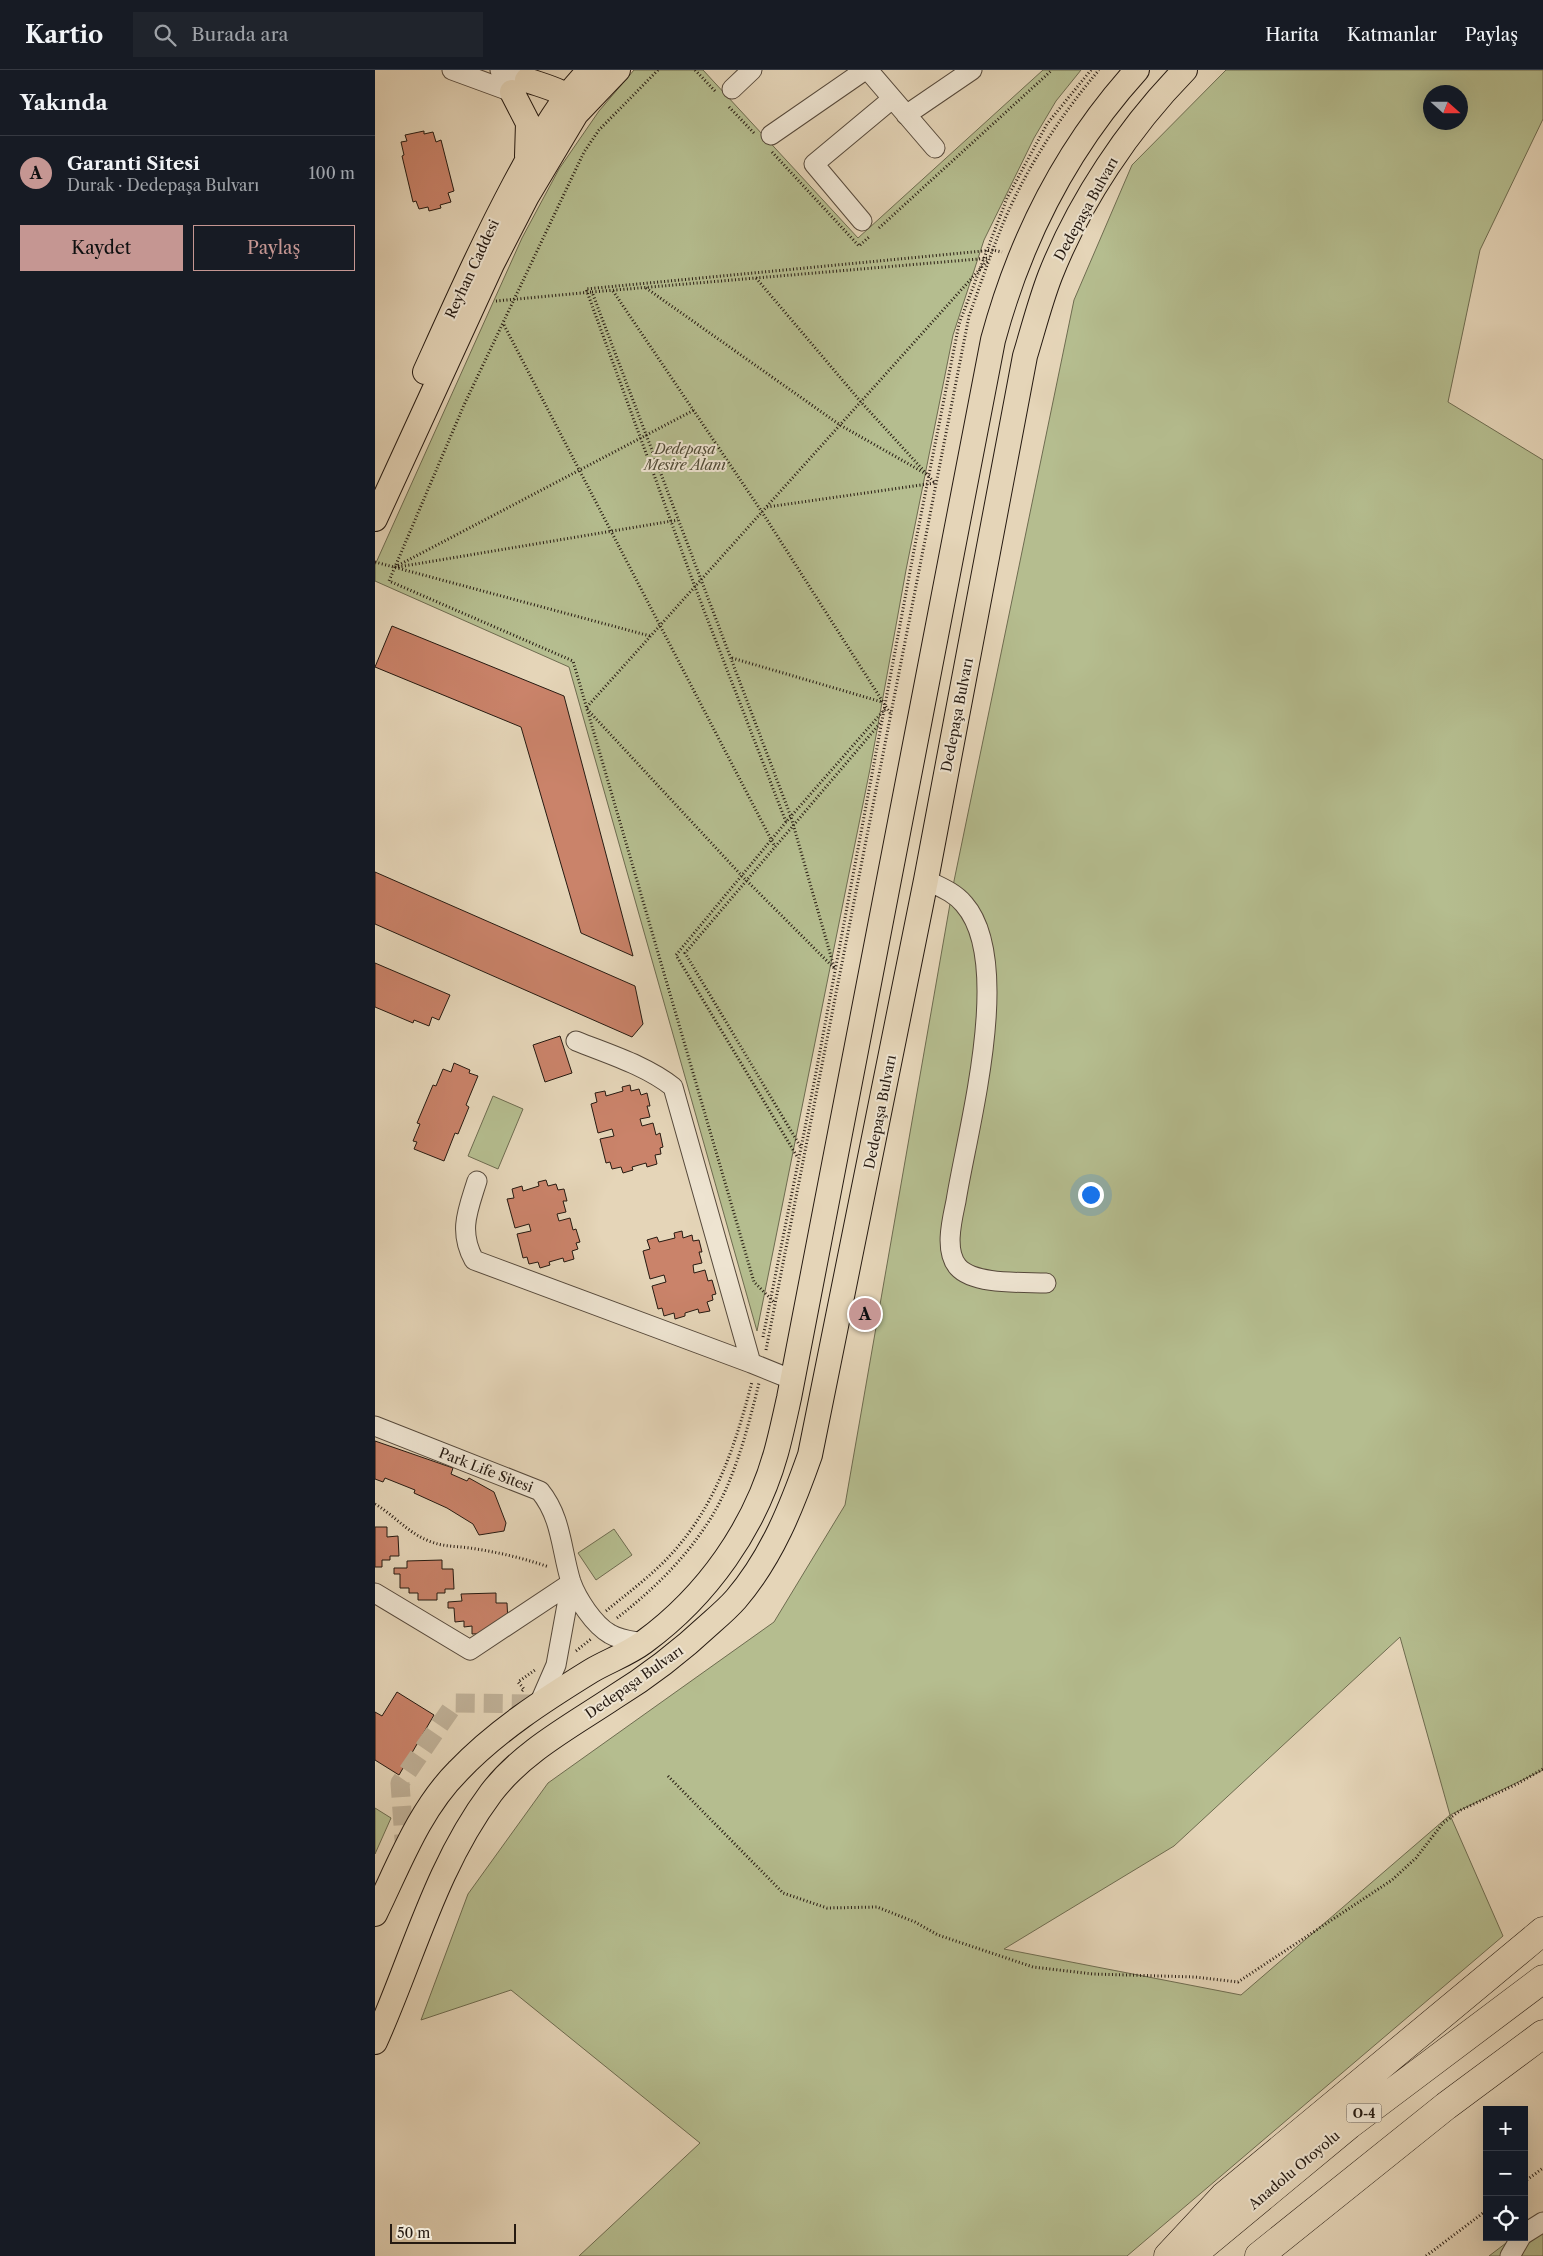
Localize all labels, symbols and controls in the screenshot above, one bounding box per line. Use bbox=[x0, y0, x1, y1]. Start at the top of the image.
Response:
search box bbox=[133, 12, 483, 57]
text: Kartio bbox=[25, 20, 103, 49]
icon: search bbox=[151, 21, 179, 49]
text: Burada ara bbox=[191, 23, 289, 46]
text: Harita bbox=[1265, 24, 1319, 46]
text: Katmanlar bbox=[1347, 24, 1437, 46]
text: Paylaş bbox=[1465, 24, 1518, 46]
north arrow bbox=[1423, 85, 1468, 130]
text: Yakında bbox=[20, 90, 108, 115]
text: Garanti Sitesi bbox=[67, 152, 200, 175]
street label: Dedepaşa Bulvarı bbox=[1050, 154, 1122, 264]
text: A bbox=[30, 163, 42, 183]
text: 100 m bbox=[309, 163, 355, 183]
text: Durak · Dedepaşa Bulvarı bbox=[67, 175, 259, 195]
street label: Reyhan Caddesi bbox=[441, 216, 503, 322]
button: Kaydet bbox=[20, 225, 183, 271]
button: Paylaş bbox=[193, 225, 355, 271]
park label: Dedepaşa Mesire Alanı bbox=[642, 440, 726, 474]
street label: Dedepaşa Bulvarı bbox=[937, 656, 977, 774]
street label: Dedepaşa Bulvarı bbox=[860, 1053, 900, 1171]
your location bbox=[1078, 1182, 1104, 1208]
pin: A bbox=[849, 1295, 881, 1333]
street label: Park Life Sitesi bbox=[436, 1444, 536, 1496]
street label: Dedepaşa Bulvarı bbox=[581, 1641, 687, 1723]
road number: O-4 bbox=[1347, 2104, 1381, 2122]
map controls bbox=[1483, 2106, 1528, 2241]
button: + bbox=[1483, 2106, 1528, 2151]
street label: Anadolu Otoyolu bbox=[1244, 2126, 1344, 2214]
button: − bbox=[1483, 2151, 1528, 2196]
button: locate bbox=[1483, 2196, 1528, 2241]
scale bar bbox=[390, 2221, 516, 2244]
text: 50 m bbox=[397, 2224, 430, 2242]

